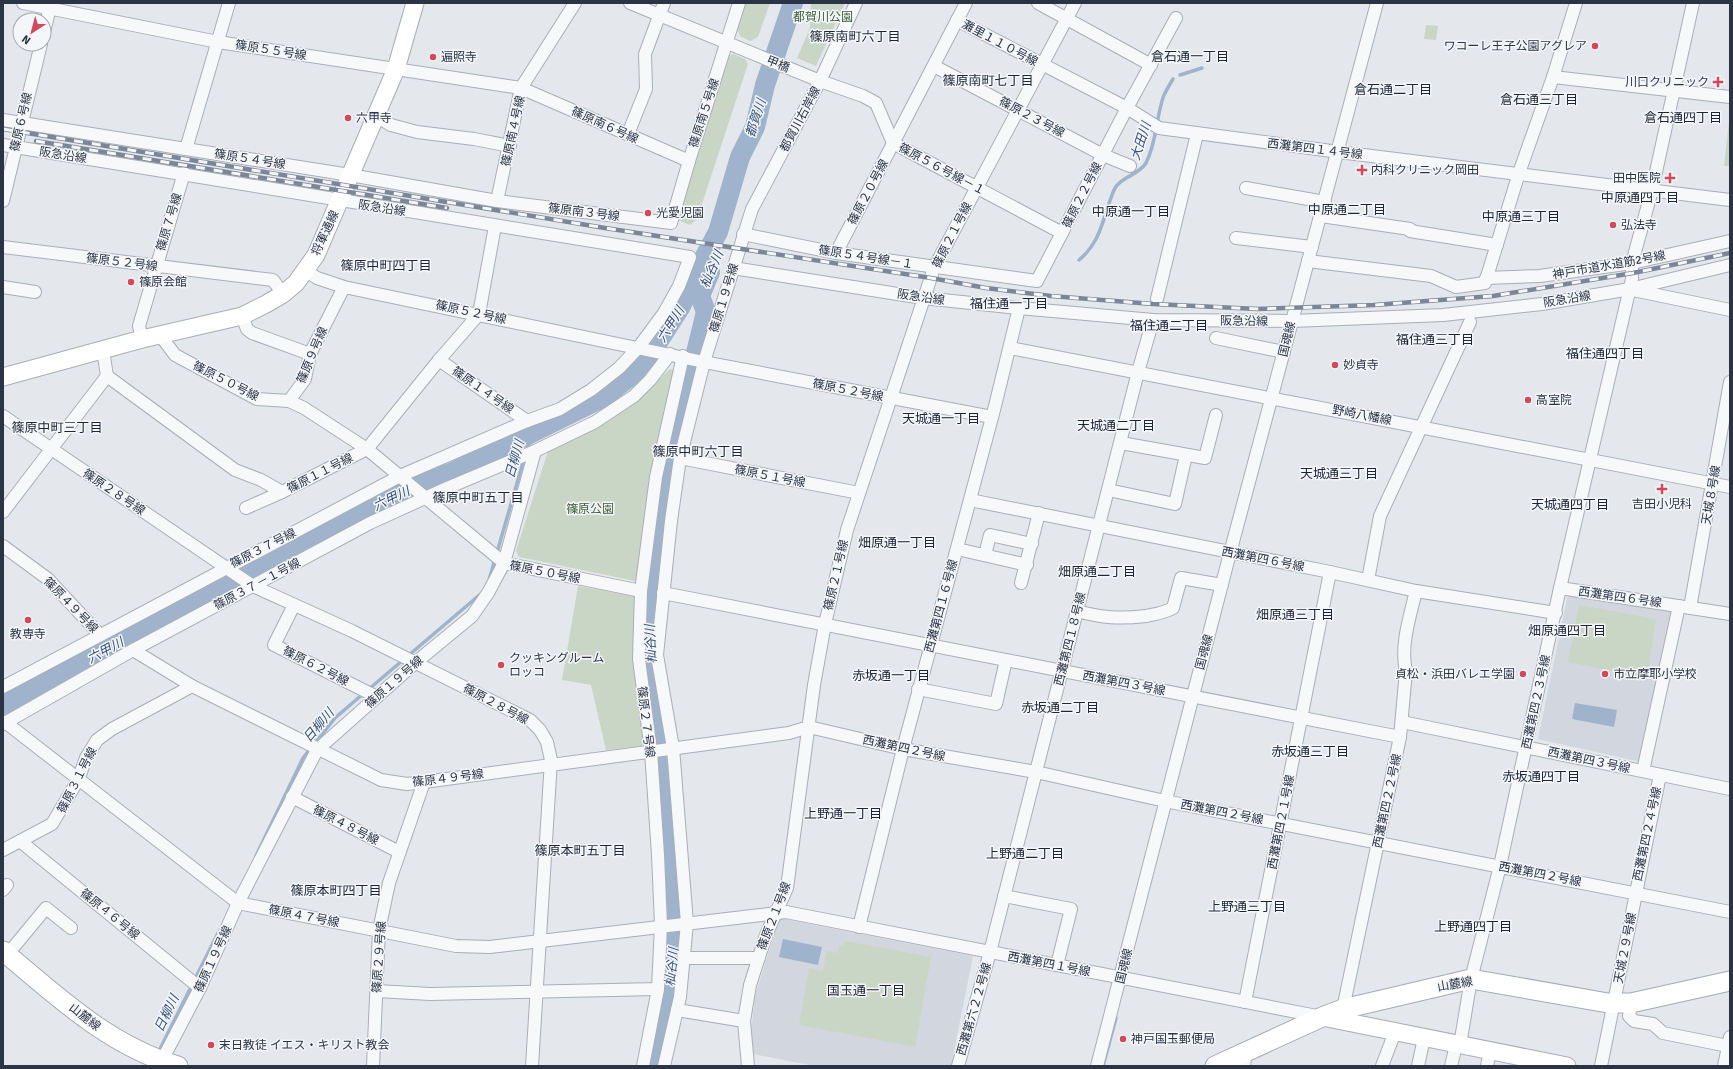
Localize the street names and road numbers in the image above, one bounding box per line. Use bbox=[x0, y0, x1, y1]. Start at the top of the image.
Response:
street label: 灘里１１０号線 bbox=[959, 17, 1040, 70]
street label: 篠原５５号線 bbox=[234, 37, 308, 64]
street label: 甲橋 bbox=[764, 53, 792, 76]
street label: 篠原南５号線 bbox=[686, 77, 723, 150]
street label: 都賀川右岸線 bbox=[777, 84, 824, 155]
street label: 篠原６号線 bbox=[7, 91, 36, 153]
street label: 篠原南４号線 bbox=[499, 94, 528, 168]
street label: 篠原２３号線 bbox=[996, 94, 1067, 141]
street label: 篠原南６号線 bbox=[569, 104, 641, 147]
street label: 西灘第四１４号線 bbox=[1266, 136, 1364, 163]
street label: 篠原５６号線－１ bbox=[896, 140, 988, 199]
street label: 阪急沿線 bbox=[38, 144, 88, 167]
street label: 篠原５４号線 bbox=[213, 146, 287, 173]
street label: 篠原２０号線 bbox=[845, 157, 892, 228]
street label: 篠原２２号線 bbox=[1059, 160, 1105, 231]
street label: 篠原７号線 bbox=[154, 191, 185, 253]
street label: 阪急沿線 bbox=[357, 197, 407, 220]
street label: 篠原２１号線 bbox=[929, 200, 975, 271]
street label: 篠原南３号線 bbox=[547, 201, 621, 224]
street label: 将軍通線 bbox=[309, 208, 342, 258]
street label: 篠原５４号線－１ bbox=[817, 243, 915, 272]
street label: 神戸市道水道筋2号線 bbox=[1551, 248, 1667, 283]
street label: 篠原５２号線 bbox=[85, 251, 159, 274]
street label: 篠原１９号線 bbox=[707, 262, 742, 335]
street label: 阪急沿線 bbox=[896, 287, 946, 308]
street label: 阪急沿線 bbox=[1542, 288, 1592, 311]
street label: 篠原５２号線 bbox=[434, 298, 508, 327]
street label: 阪急沿線 bbox=[1220, 314, 1268, 329]
street label: 国魂線 bbox=[1276, 320, 1299, 358]
street label: 篠原９号線 bbox=[294, 325, 331, 386]
street label: 篠原５０号線 bbox=[190, 358, 261, 404]
street label: 篠原１４号線 bbox=[449, 364, 517, 417]
street label: 篠原５２号線 bbox=[811, 376, 885, 405]
street label: 野崎八幡線 bbox=[1331, 402, 1393, 429]
street label: 篠原１１号線 bbox=[285, 450, 356, 496]
street label: 篠原５１号線 bbox=[733, 462, 807, 491]
street label: 天城８号線 bbox=[1699, 464, 1724, 526]
street label: 篠原２８号線 bbox=[80, 466, 148, 519]
street label: 篠原３７号線 bbox=[228, 525, 299, 571]
street label: 篠原２１号線 bbox=[821, 538, 852, 612]
street label: 西灘第四６号線 bbox=[1220, 544, 1306, 575]
street label: 篠原３７－１号線 bbox=[211, 555, 303, 614]
street label: 篠原５０号線 bbox=[508, 558, 582, 587]
street label: 西灘第四１６号線 bbox=[922, 558, 961, 654]
street label: 篠原４９号線 bbox=[40, 574, 101, 636]
street label: 西灘第四６号線 bbox=[1577, 584, 1663, 611]
street label: 西灘第四１８号線 bbox=[1052, 591, 1089, 688]
street label: 国魂線 bbox=[1193, 633, 1216, 671]
street label: 篠原６２号線 bbox=[280, 643, 351, 689]
street label: 篠原１９号線 bbox=[362, 653, 426, 712]
street label: 西灘第四２３号線 bbox=[1519, 654, 1554, 751]
street label: 西灘第四３号線 bbox=[1081, 668, 1167, 699]
street label: 篠原２８号線 bbox=[460, 681, 531, 728]
street label: 篠原２７号線 bbox=[634, 685, 657, 759]
street label: 西灘第四２号線 bbox=[861, 732, 947, 765]
street label: 西灘第四３号線 bbox=[1546, 744, 1632, 777]
street label: 篠原３１号線 bbox=[54, 745, 100, 816]
street label: 西灘第四２２号線 bbox=[1370, 753, 1405, 850]
street label: 篠原４９号線 bbox=[411, 767, 485, 790]
street label: 西灘第四２１号線 bbox=[1265, 774, 1298, 871]
street label: 西灘第四２４号線 bbox=[1630, 786, 1665, 883]
street label: 西灘第四２号線 bbox=[1179, 797, 1265, 828]
street label: 篠原４８号線 bbox=[310, 802, 381, 848]
street label: 西灘第四２号線 bbox=[1497, 859, 1583, 890]
street label: 篠原２１号線 bbox=[755, 880, 794, 952]
street label: 篠原４６号線 bbox=[77, 886, 142, 943]
street label: 篠原４７号線 bbox=[267, 902, 341, 931]
street label: 天城２９号線 bbox=[1611, 911, 1640, 985]
street label: 篠原２９号線 bbox=[370, 921, 389, 993]
street label: 篠原１９号線 bbox=[191, 923, 235, 995]
street label: 国魂線 bbox=[1113, 947, 1136, 985]
street label: 西灘第四１号線 bbox=[1006, 949, 1092, 980]
street label: 西灘第六２２号線 bbox=[954, 961, 995, 1057]
street label: 山麓線 bbox=[1436, 974, 1474, 995]
street label: 山麓線 bbox=[66, 1000, 103, 1034]

